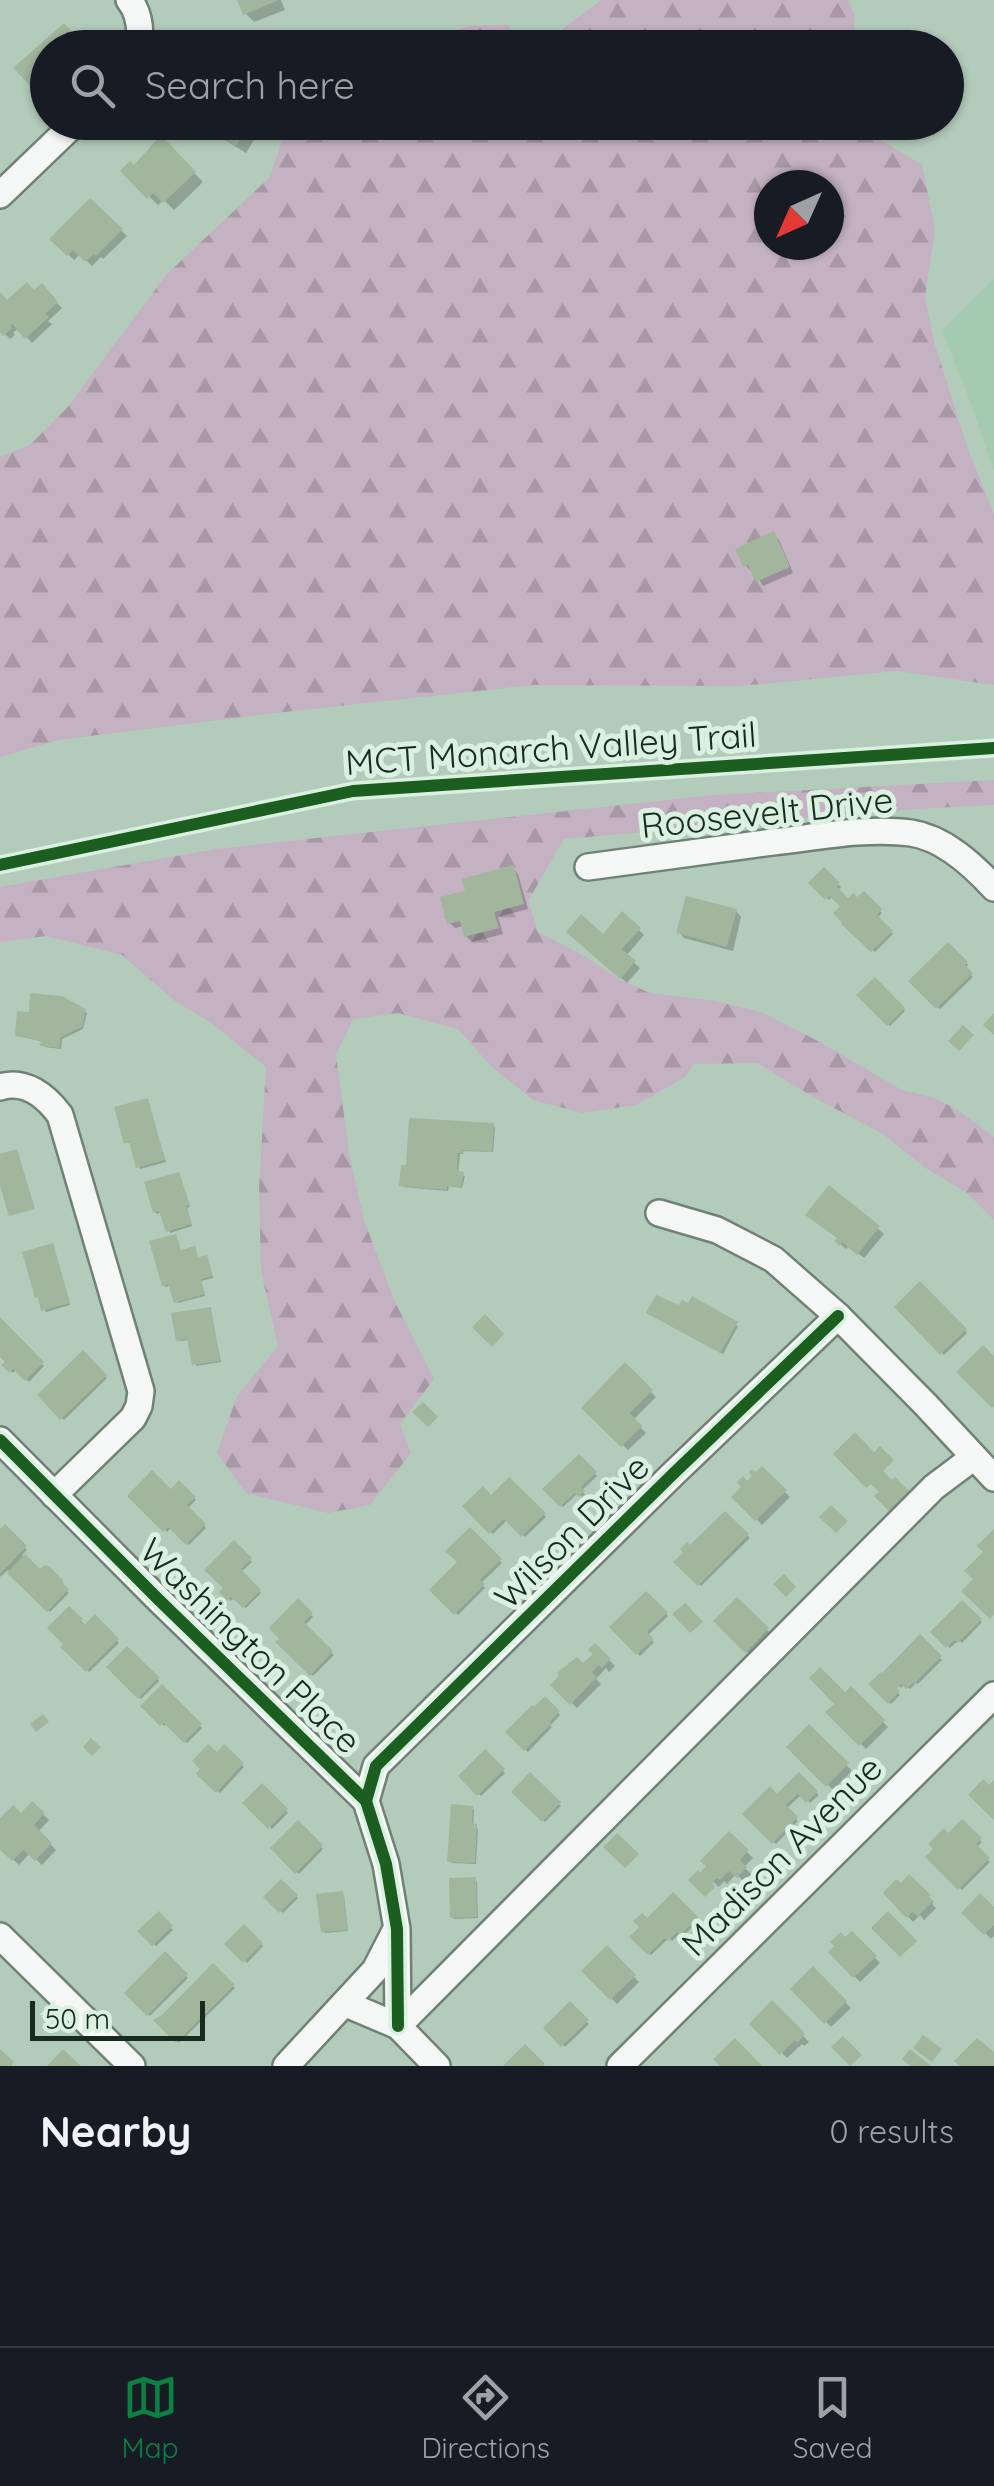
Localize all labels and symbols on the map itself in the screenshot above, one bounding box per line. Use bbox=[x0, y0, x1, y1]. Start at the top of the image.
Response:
north arrow bbox=[754, 170, 844, 260]
street label: MCT Monarch Valley Trail bbox=[344, 712, 758, 784]
street label: Roosevelt Drive bbox=[639, 777, 895, 847]
street label: Wilson Drive bbox=[485, 1445, 658, 1618]
street label: Washington Place bbox=[131, 1528, 371, 1762]
street label: Madison Avenue bbox=[672, 1746, 891, 1965]
scale bar bbox=[30, 1996, 205, 2040]

